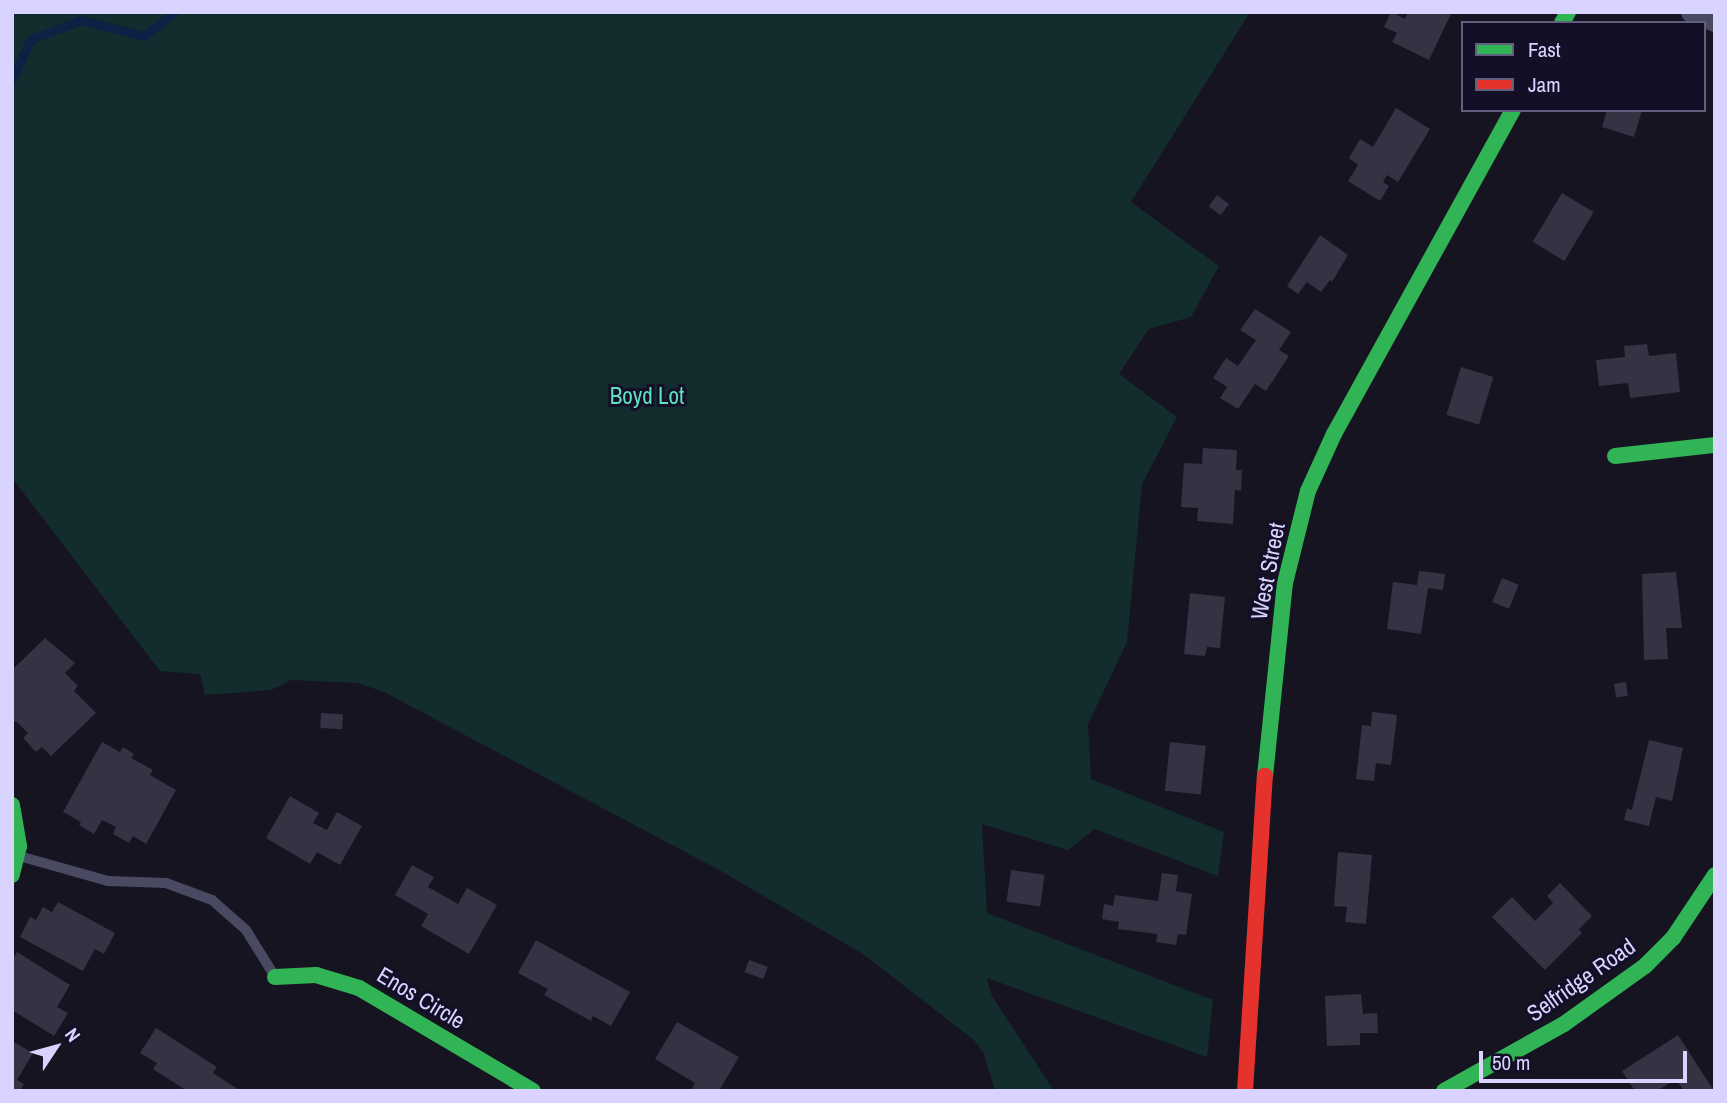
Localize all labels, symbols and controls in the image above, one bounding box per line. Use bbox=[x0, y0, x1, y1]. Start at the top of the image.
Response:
legend bbox=[1461, 21, 1706, 112]
text: Fast bbox=[1528, 35, 1561, 64]
text: Jam bbox=[1528, 70, 1561, 99]
park label: Boyd Lot bbox=[610, 382, 684, 410]
street label: West Street bbox=[1245, 520, 1291, 622]
street label: Selfridge Road bbox=[1522, 933, 1640, 1027]
street label: Enos Circle bbox=[372, 961, 470, 1035]
north arrow bbox=[21, 1012, 91, 1082]
text: N bbox=[59, 1022, 87, 1047]
scale bar bbox=[1482, 1036, 1690, 1080]
text: 50 m bbox=[1492, 1048, 1530, 1077]

